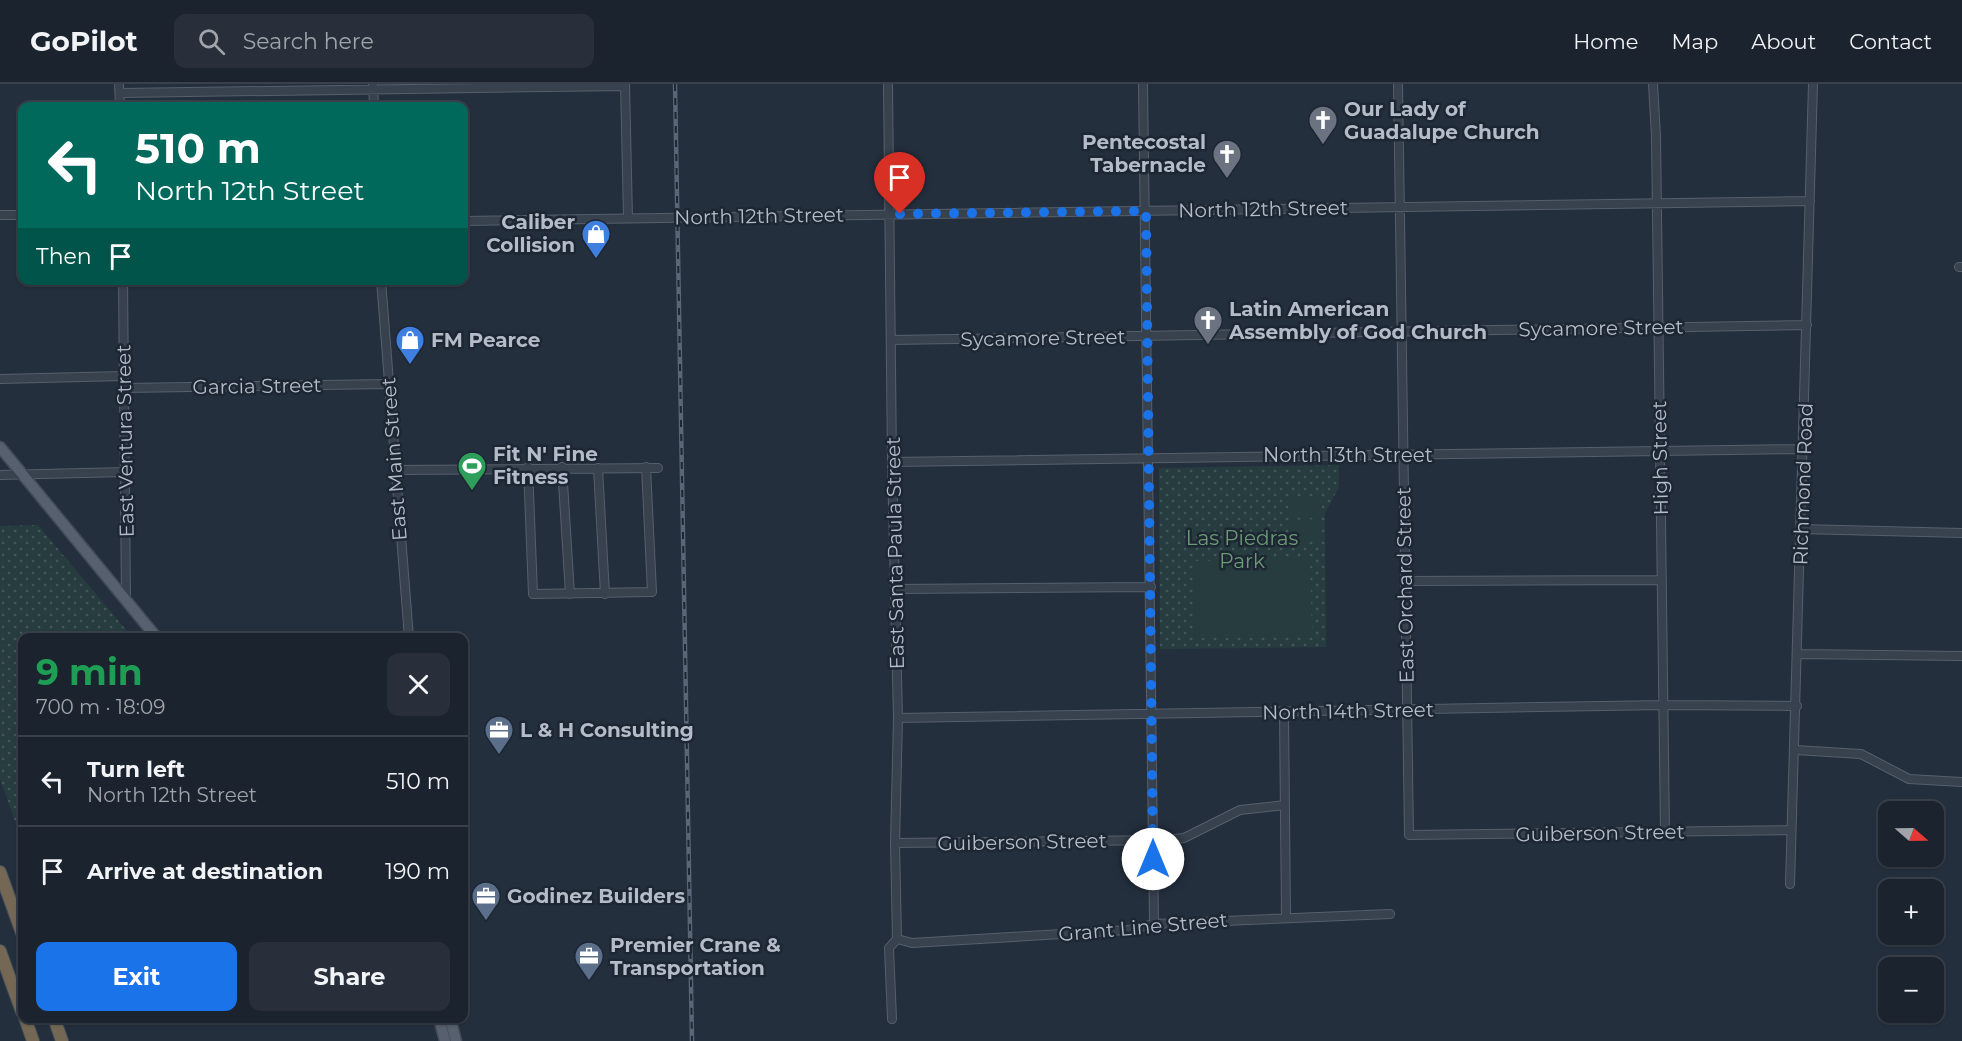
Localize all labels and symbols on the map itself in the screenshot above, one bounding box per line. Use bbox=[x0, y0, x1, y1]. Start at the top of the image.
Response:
place label: Our Lady of Guadalupe Church bbox=[1344, 97, 1540, 144]
church icon: Our Lady of Guadalupe Church bbox=[1307, 104, 1339, 146]
place label: Pentecostal Tabernacle bbox=[1082, 130, 1206, 177]
church icon: Pentecostal Tabernacle bbox=[1211, 138, 1243, 180]
pin bbox=[874, 152, 925, 214]
street label: North 12th Street bbox=[1178, 196, 1348, 222]
street label: North 12th Street bbox=[674, 203, 844, 229]
place label: Caliber Collision bbox=[486, 210, 575, 257]
shop icon: Caliber Collision bbox=[580, 218, 612, 260]
place label: Latin American Assembly of God Church bbox=[1228, 297, 1487, 344]
church icon: Latin American Assembly of God Church bbox=[1192, 304, 1224, 346]
street label: Sycamore Street bbox=[1518, 315, 1684, 341]
shop icon: FM Pearce bbox=[394, 324, 426, 366]
street label: Sycamore Street bbox=[960, 325, 1126, 351]
place label: FM Pearce bbox=[431, 328, 540, 352]
street label: East Ventura Street bbox=[111, 344, 139, 538]
street label: Garcia Street bbox=[192, 373, 322, 399]
street label: East Main Street bbox=[376, 377, 412, 541]
street label: High Street bbox=[1647, 401, 1673, 515]
street label: Richmond Road bbox=[1788, 402, 1818, 566]
street label: East Santa Paula Street bbox=[881, 436, 909, 670]
place label: Fit N' Fine Fitness bbox=[493, 442, 598, 489]
street label: North 13th Street bbox=[1263, 443, 1433, 467]
sports icon: Fit N' Fine Fitness bbox=[456, 450, 488, 492]
street label: East Orchard Street bbox=[1391, 487, 1419, 683]
park label: Las Piedras Park bbox=[1186, 526, 1299, 573]
street label: North 14th Street bbox=[1262, 698, 1434, 724]
office icon: L & H Consulting bbox=[483, 714, 515, 756]
place label: L & H Consulting bbox=[520, 718, 694, 742]
north arrow bbox=[1878, 801, 1944, 867]
street label: Guiberson Street bbox=[1515, 820, 1685, 846]
position arrow bbox=[1121, 827, 1185, 891]
street label: Guiberson Street bbox=[937, 829, 1107, 855]
office icon: Godinez Builders bbox=[470, 880, 502, 922]
place label: Godinez Builders bbox=[507, 884, 685, 908]
street label: Grant Line Street bbox=[1057, 908, 1229, 946]
place label: Premier Crane & Transportation bbox=[610, 933, 781, 980]
office icon: Premier Crane & Transportation bbox=[573, 940, 605, 982]

